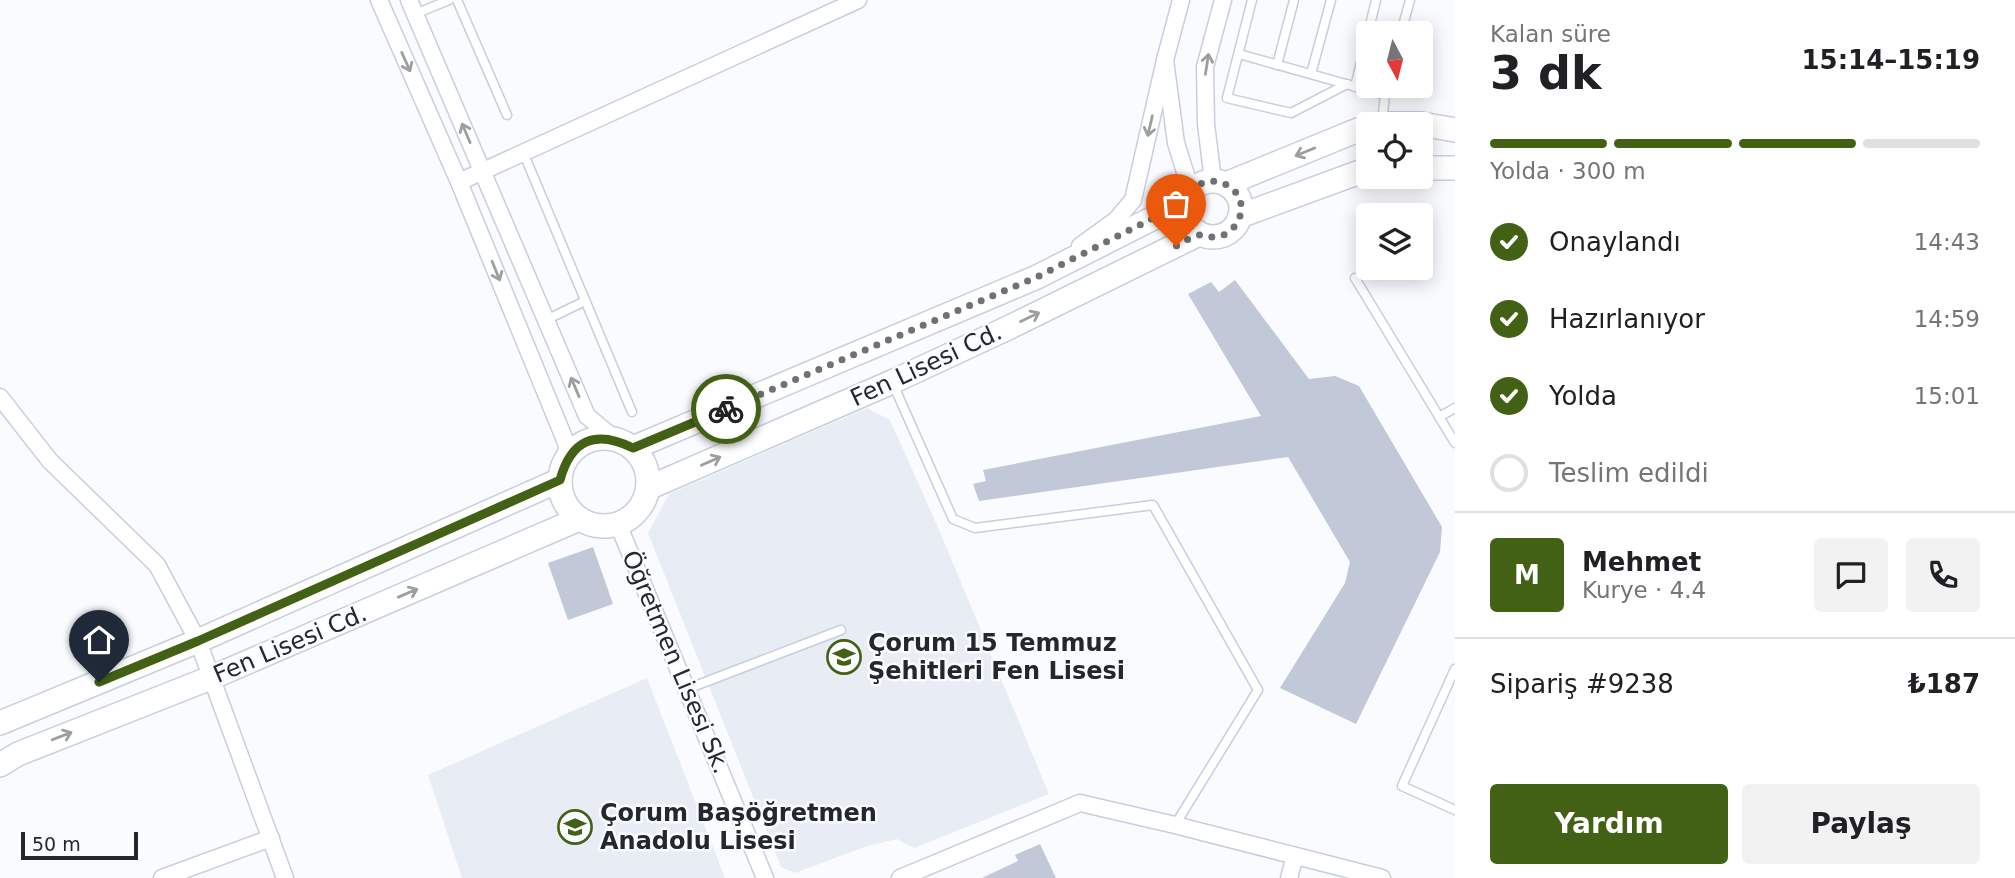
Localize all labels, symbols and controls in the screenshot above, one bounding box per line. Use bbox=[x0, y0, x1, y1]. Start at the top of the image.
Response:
north arrow bbox=[1356, 21, 1433, 98]
map controls bbox=[1356, 21, 1433, 280]
text: Kalan süre bbox=[1490, 21, 1611, 47]
text: 15:14–15:19 bbox=[1801, 45, 1980, 75]
text: 3 dk bbox=[1490, 46, 1602, 100]
one-way arrow bbox=[400, 51, 413, 73]
one-way arrow bbox=[1201, 53, 1214, 76]
button: locate bbox=[1356, 112, 1433, 189]
one-way arrow bbox=[1143, 114, 1156, 137]
one-way arrow bbox=[459, 122, 472, 144]
one-way arrow bbox=[1294, 146, 1316, 159]
text: Yolda · 300 m bbox=[1490, 158, 1646, 184]
pin bbox=[1146, 174, 1206, 246]
icon: bag bbox=[1157, 185, 1195, 223]
button: layers bbox=[1356, 203, 1433, 280]
icon: check bbox=[1490, 223, 1528, 261]
text: Onaylandı bbox=[1549, 227, 1681, 257]
text: 14:43 bbox=[1914, 229, 1980, 255]
one-way arrow bbox=[490, 260, 503, 282]
icon: check bbox=[1490, 300, 1528, 338]
text: Hazırlanıyor bbox=[1549, 304, 1705, 334]
text: 14:59 bbox=[1914, 306, 1980, 332]
one-way arrow bbox=[1019, 310, 1040, 323]
street label: Fen Lisesi Cd. bbox=[846, 318, 1006, 412]
courier bbox=[691, 374, 761, 444]
one-way arrow bbox=[567, 377, 580, 398]
icon: check bbox=[1490, 377, 1528, 415]
text: Yolda bbox=[1549, 381, 1617, 411]
text: 15:01 bbox=[1914, 383, 1980, 409]
icon: bike bbox=[707, 390, 745, 428]
one-way arrow bbox=[700, 454, 721, 467]
text: Teslim edildi bbox=[1549, 458, 1709, 488]
button: chat bbox=[1814, 538, 1888, 612]
button: phone bbox=[1906, 538, 1980, 612]
street label: Öğretmen Lisesi Sk. bbox=[616, 546, 737, 778]
text: Mehmet bbox=[1582, 547, 1701, 577]
text: M bbox=[1514, 560, 1540, 590]
text: Kurye · 4.4 bbox=[1582, 577, 1706, 603]
one-way arrow bbox=[397, 586, 418, 599]
street label: Fen Lisesi Cd. bbox=[209, 599, 371, 689]
pin bbox=[69, 610, 129, 682]
icon: home bbox=[80, 621, 118, 659]
place label: Çorum 15 Temmuz Şehitleri Fen Lisesi bbox=[868, 629, 1125, 685]
school or university icon: Çorum 15 Temmuz Şehitleri Fen Lisesi bbox=[825, 638, 863, 676]
text: Sipariş #9238 bbox=[1490, 669, 1674, 699]
text: ₺187 bbox=[1908, 669, 1980, 699]
one-way arrow bbox=[51, 729, 72, 742]
button: Yardım bbox=[1490, 784, 1728, 864]
button: Paylaş bbox=[1742, 784, 1980, 864]
place label: Çorum Başöğretmen Anadolu Lisesi bbox=[600, 799, 877, 855]
school or university icon: Çorum Başöğretmen Anadolu Lisesi bbox=[556, 808, 594, 846]
scale bar bbox=[21, 829, 138, 861]
text: 50 m bbox=[32, 833, 81, 855]

